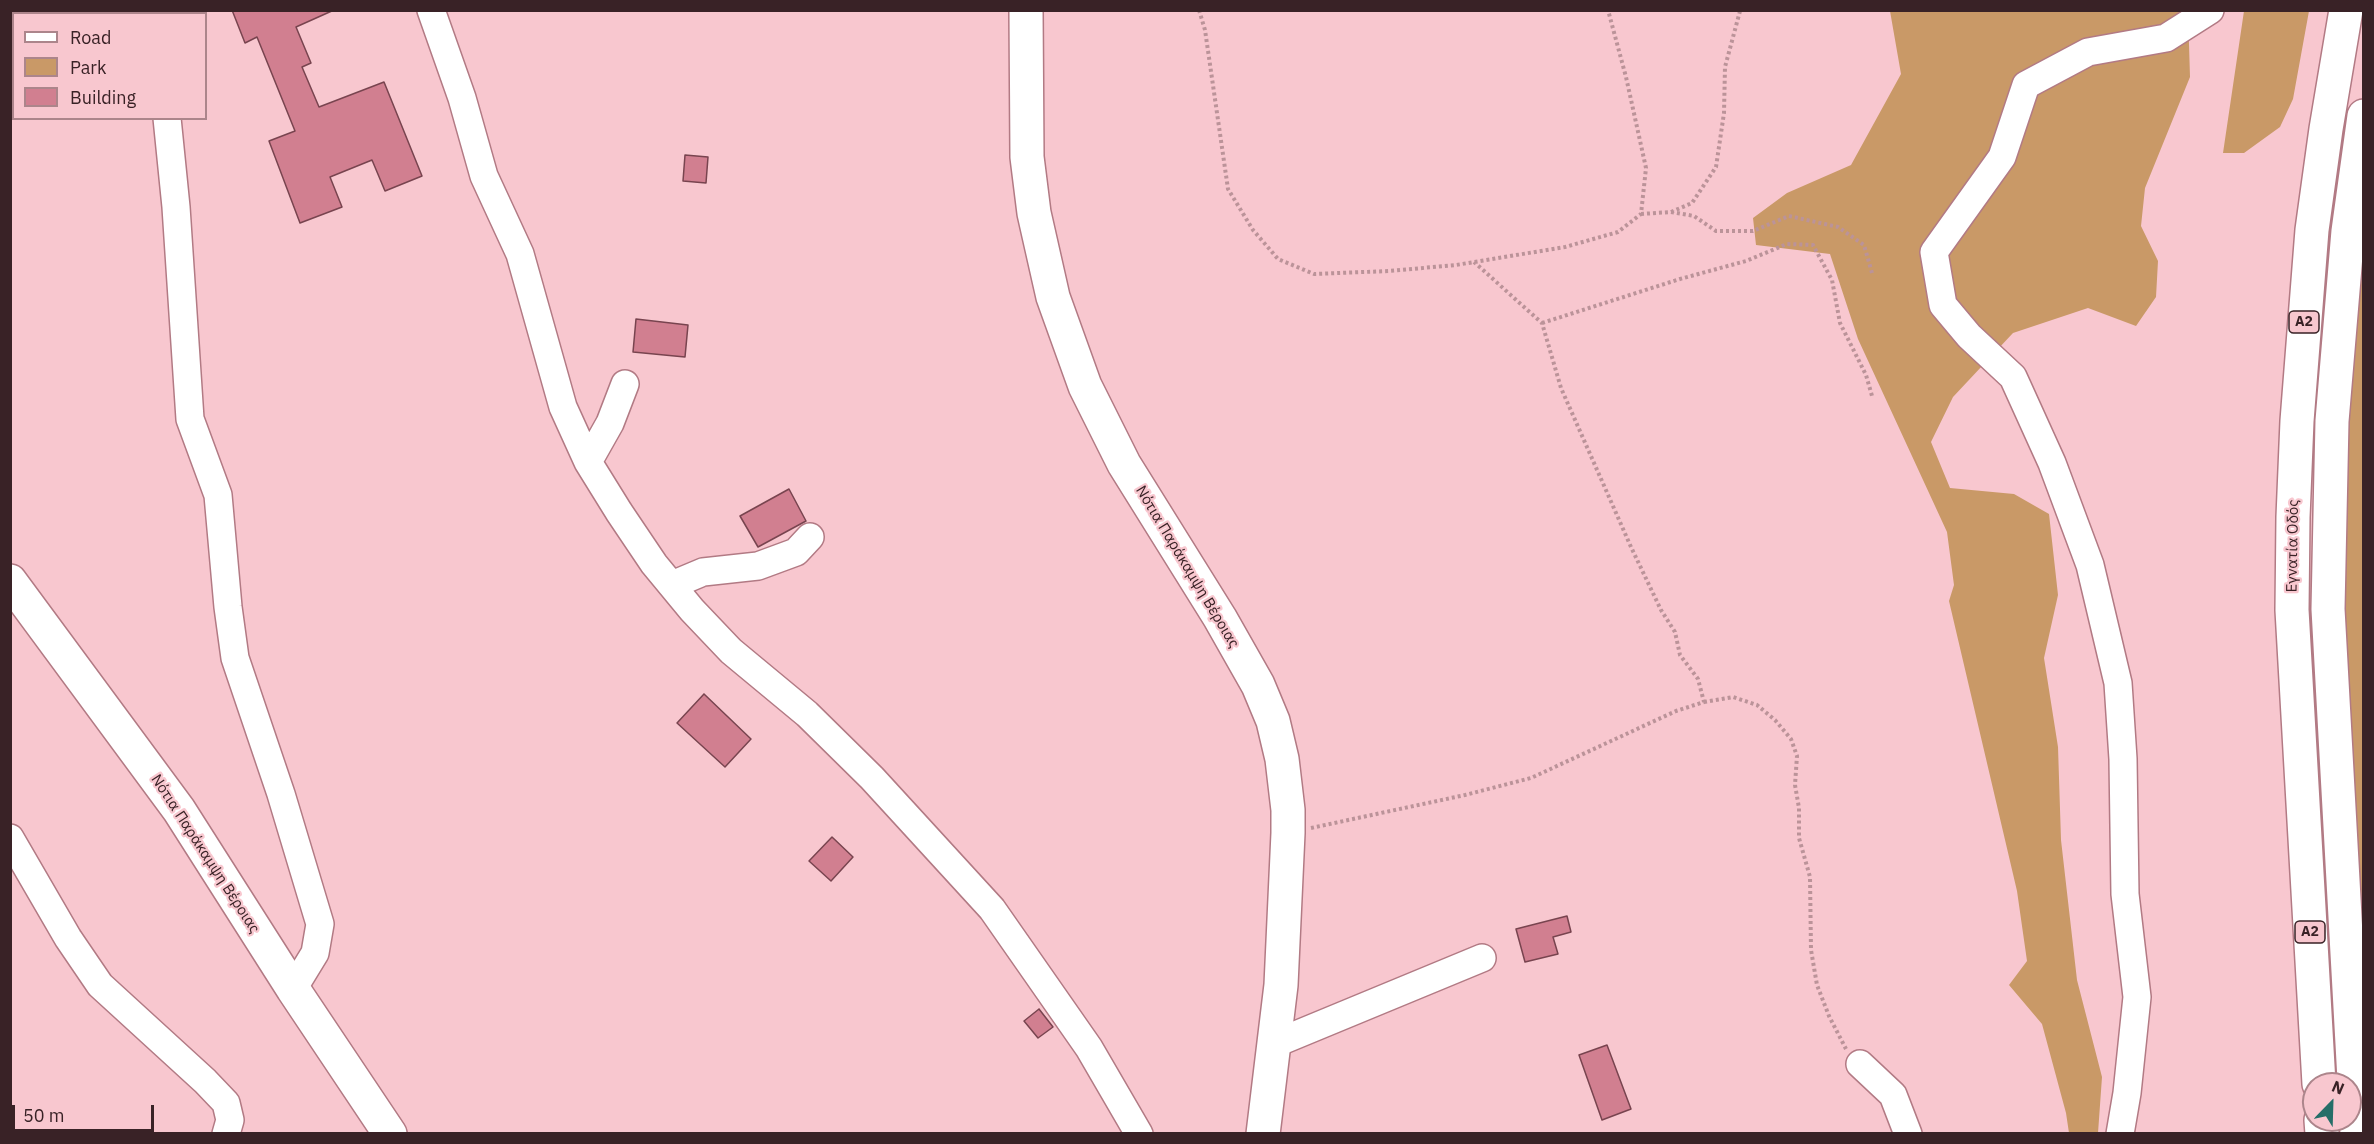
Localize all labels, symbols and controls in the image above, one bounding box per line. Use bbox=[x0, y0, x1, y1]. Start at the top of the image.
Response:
legend bbox=[12, 12, 207, 120]
text: Road bbox=[70, 26, 111, 49]
text: Park bbox=[70, 56, 106, 79]
text: Building bbox=[70, 86, 136, 109]
road number: Α2 bbox=[2289, 311, 2319, 333]
street label: Νότια Παράκαμψη Βέροιας bbox=[1131, 483, 1243, 651]
street label: Εγνατία Οδός bbox=[2283, 499, 2303, 593]
street label: Νότια Παράκαμψη Βέροιας bbox=[147, 771, 263, 937]
road number: Α2 bbox=[2295, 921, 2325, 943]
north arrow bbox=[2302, 1072, 2362, 1132]
text: N bbox=[2329, 1076, 2347, 1099]
scale bar bbox=[15, 1093, 158, 1131]
text: 50 m bbox=[23, 1104, 65, 1127]

